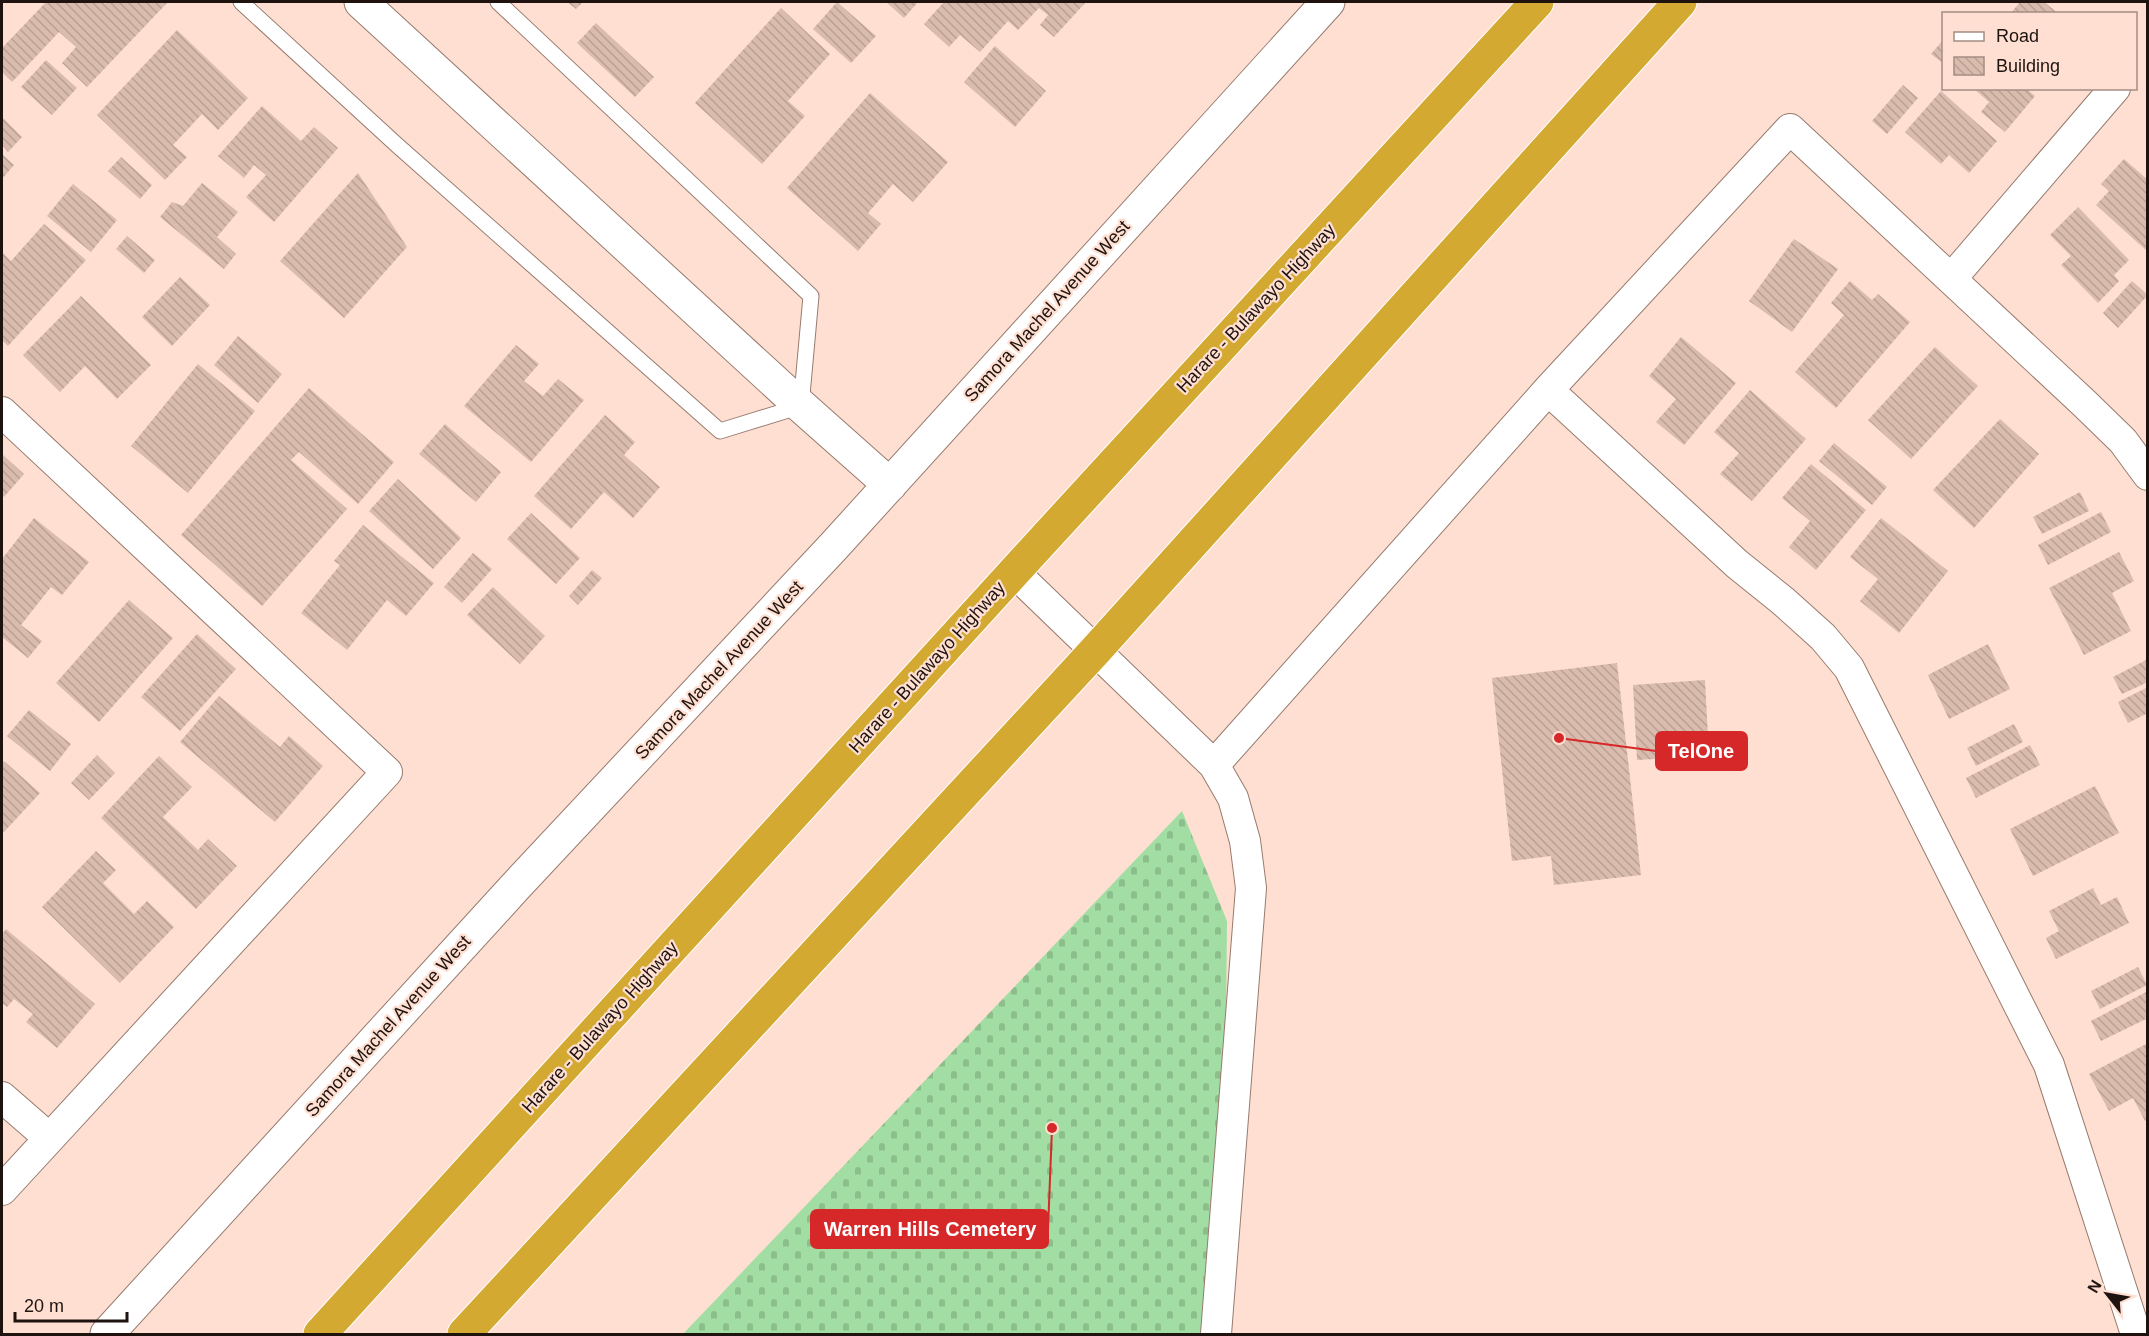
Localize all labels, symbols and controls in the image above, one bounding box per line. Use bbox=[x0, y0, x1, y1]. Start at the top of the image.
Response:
legend bbox=[1942, 12, 2137, 90]
text: Road bbox=[1996, 26, 2039, 46]
text: Building bbox=[1996, 56, 2060, 76]
street label: Samora Machel Avenue West bbox=[960, 216, 1134, 406]
street label: Harare - Bulawayo Highway bbox=[1173, 220, 1339, 396]
street label: Samora Machel Avenue West bbox=[631, 577, 807, 763]
street label: Harare - Bulawayo Highway bbox=[845, 577, 1009, 757]
callout: TelOne bbox=[1656, 732, 1747, 770]
text: TelOne bbox=[1668, 740, 1734, 762]
street label: Samora Machel Avenue West bbox=[301, 931, 475, 1121]
street label: Harare - Bulawayo Highway bbox=[518, 937, 682, 1117]
callout: Warren Hills Cemetery bbox=[811, 1210, 1048, 1248]
text: Warren Hills Cemetery bbox=[824, 1218, 1037, 1240]
north arrow bbox=[2077, 1264, 2137, 1324]
text: N bbox=[2084, 1277, 2105, 1296]
scale bar bbox=[15, 1285, 128, 1323]
text: 20 m bbox=[24, 1296, 64, 1316]

